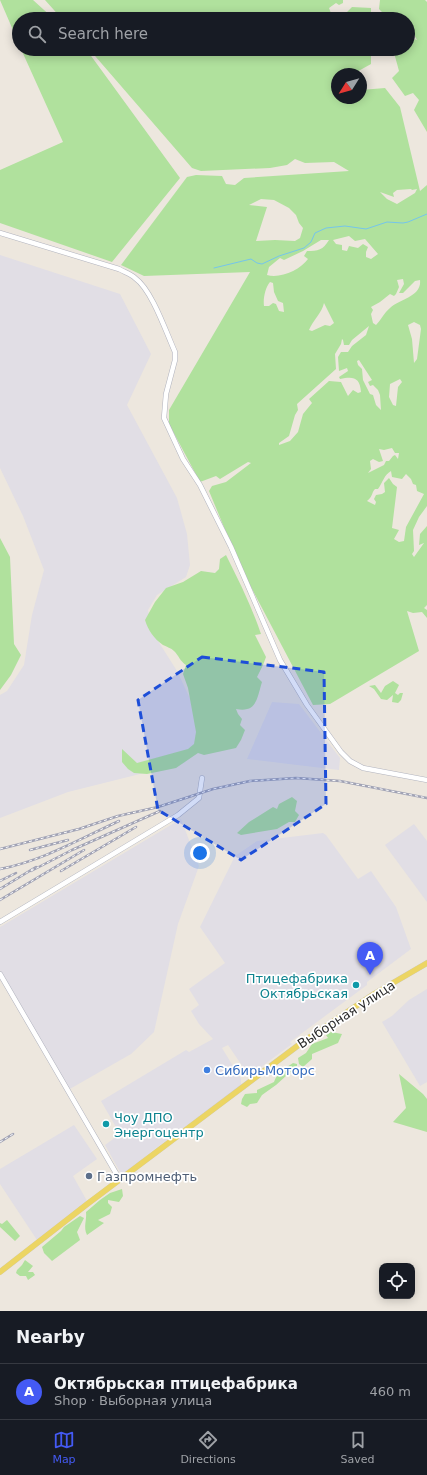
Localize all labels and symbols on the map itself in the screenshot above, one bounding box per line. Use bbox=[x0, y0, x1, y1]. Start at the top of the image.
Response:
north arrow bbox=[331, 68, 367, 104]
your location bbox=[190, 843, 210, 863]
pin: A bbox=[357, 942, 383, 975]
place label: Птицефабрика Октябрьская bbox=[246, 971, 348, 1001]
street label: Выборная улица bbox=[295, 977, 398, 1052]
marker: Птицефабрика Октябрьская bbox=[351, 980, 361, 990]
place label: СибирьМоторс bbox=[215, 1063, 315, 1078]
marker: СибирьМоторс bbox=[202, 1065, 212, 1075]
place label: Чоу ДПО Энергоцентр bbox=[114, 1110, 204, 1140]
marker: Чоу ДПО Энергоцентр bbox=[101, 1119, 111, 1129]
place label: Газпромнефть bbox=[97, 1169, 197, 1184]
marker: Газпромнефть bbox=[84, 1171, 94, 1181]

